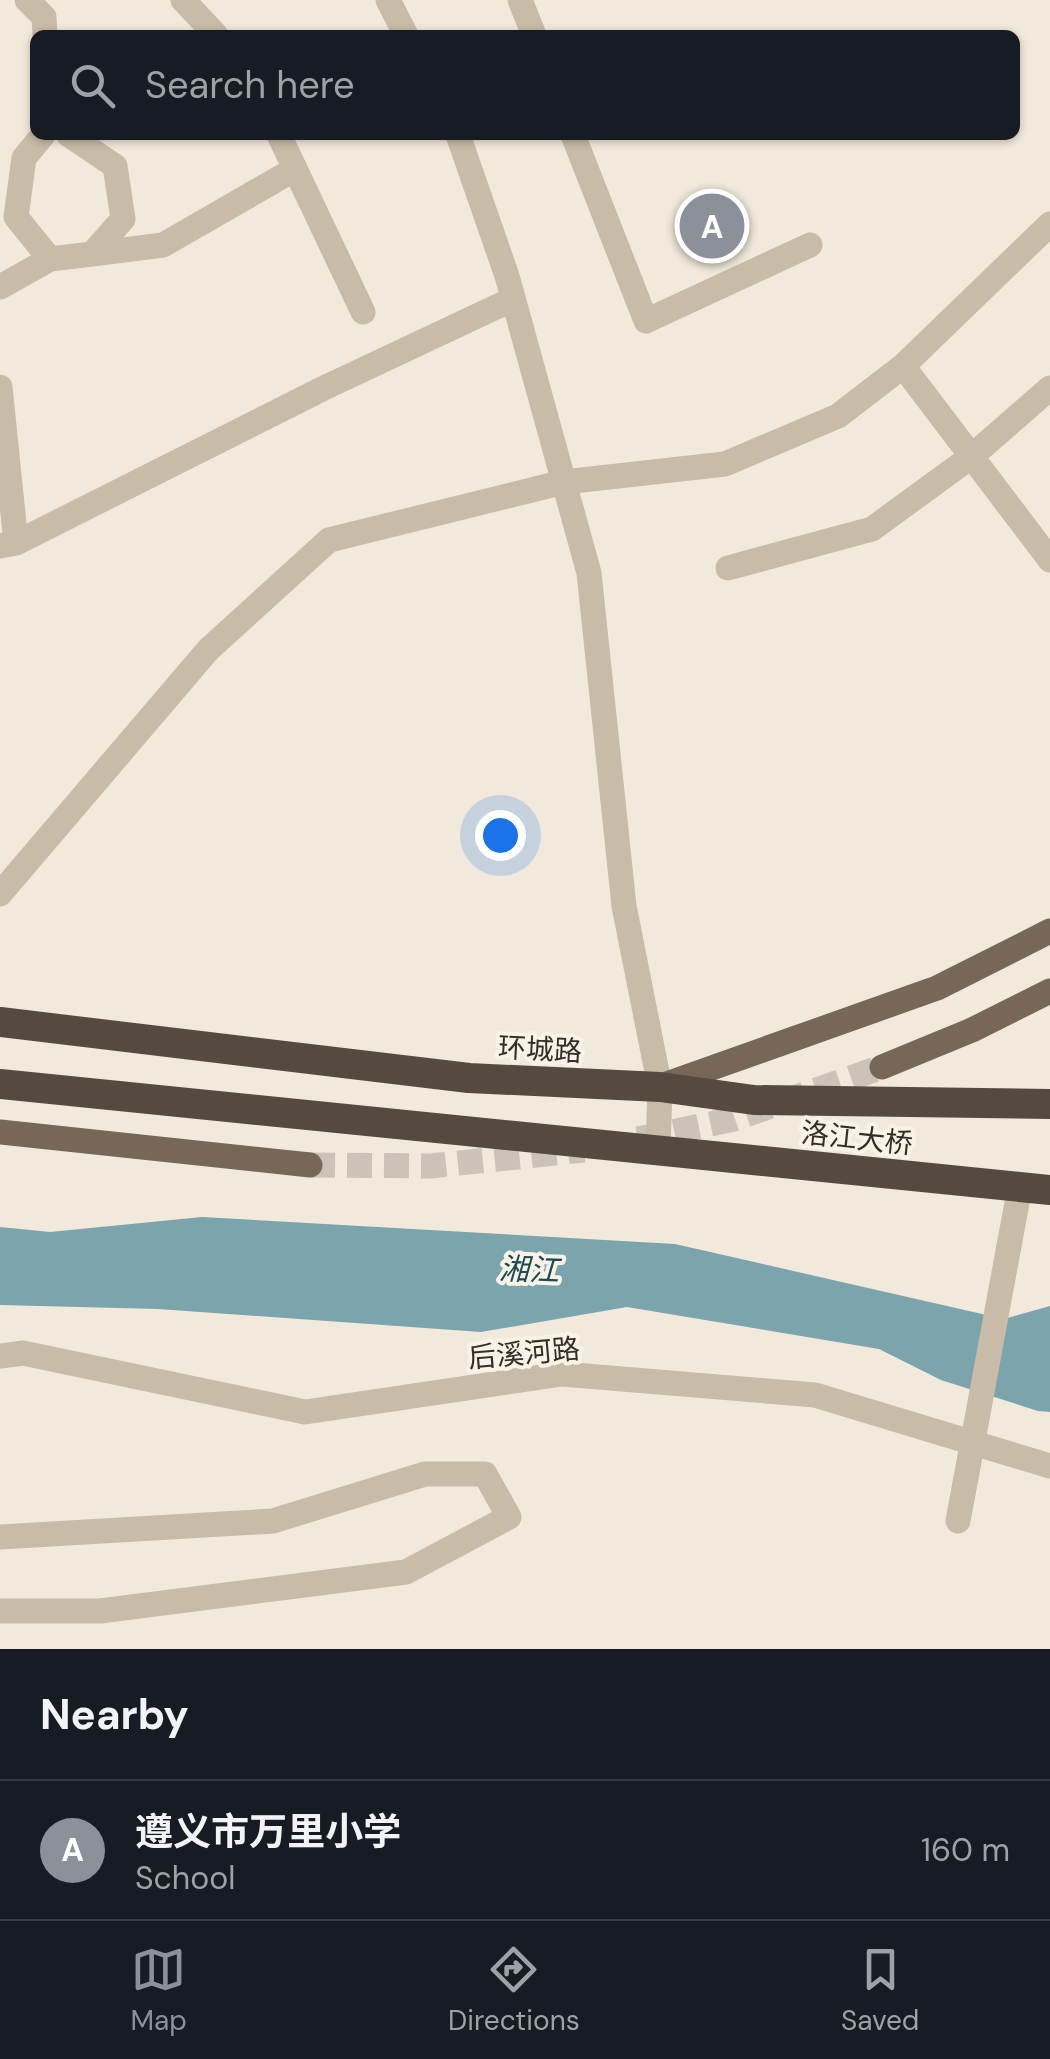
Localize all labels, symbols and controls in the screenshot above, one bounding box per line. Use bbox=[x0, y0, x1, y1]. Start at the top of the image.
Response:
search box bbox=[30, 30, 1020, 140]
icon: search bbox=[65, 58, 120, 113]
text: Search here bbox=[145, 60, 355, 110]
pin: A bbox=[680, 188, 744, 264]
your location bbox=[475, 810, 526, 861]
street label: 环城路 bbox=[497, 1029, 583, 1070]
street label: 洛江大桥 bbox=[799, 1114, 915, 1163]
water label: 湘江 bbox=[498, 1249, 563, 1290]
street label: 后溪河路 bbox=[467, 1330, 581, 1377]
text: Nearby bbox=[40, 1687, 189, 1742]
text: 遵义市万里小学 bbox=[135, 1807, 401, 1857]
text: A bbox=[61, 1829, 84, 1871]
text: 160 m bbox=[921, 1829, 1010, 1871]
text: School bbox=[135, 1857, 235, 1899]
tab: Map bbox=[131, 1942, 187, 2039]
tab: Directions bbox=[448, 1942, 580, 2039]
tab: Saved bbox=[841, 1942, 919, 2039]

